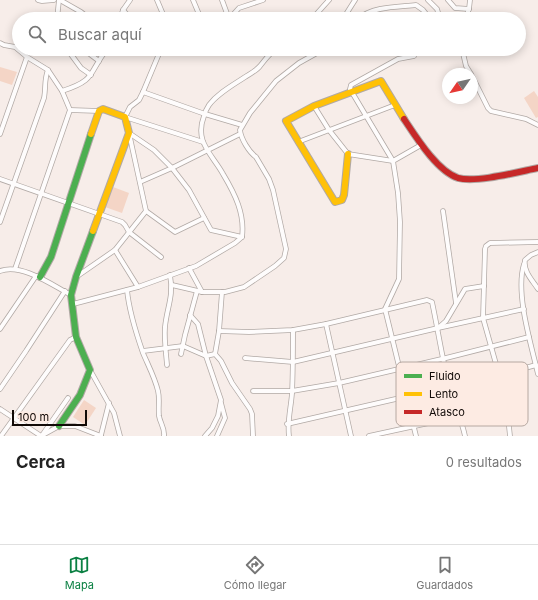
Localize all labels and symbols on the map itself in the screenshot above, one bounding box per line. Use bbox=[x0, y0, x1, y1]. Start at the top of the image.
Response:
north arrow bbox=[442, 68, 478, 104]
legend bbox=[396, 362, 528, 426]
text: Fluido bbox=[429, 369, 461, 383]
text: Lento bbox=[429, 387, 459, 401]
text: Atasco bbox=[429, 405, 465, 419]
scale bar bbox=[12, 408, 87, 427]

